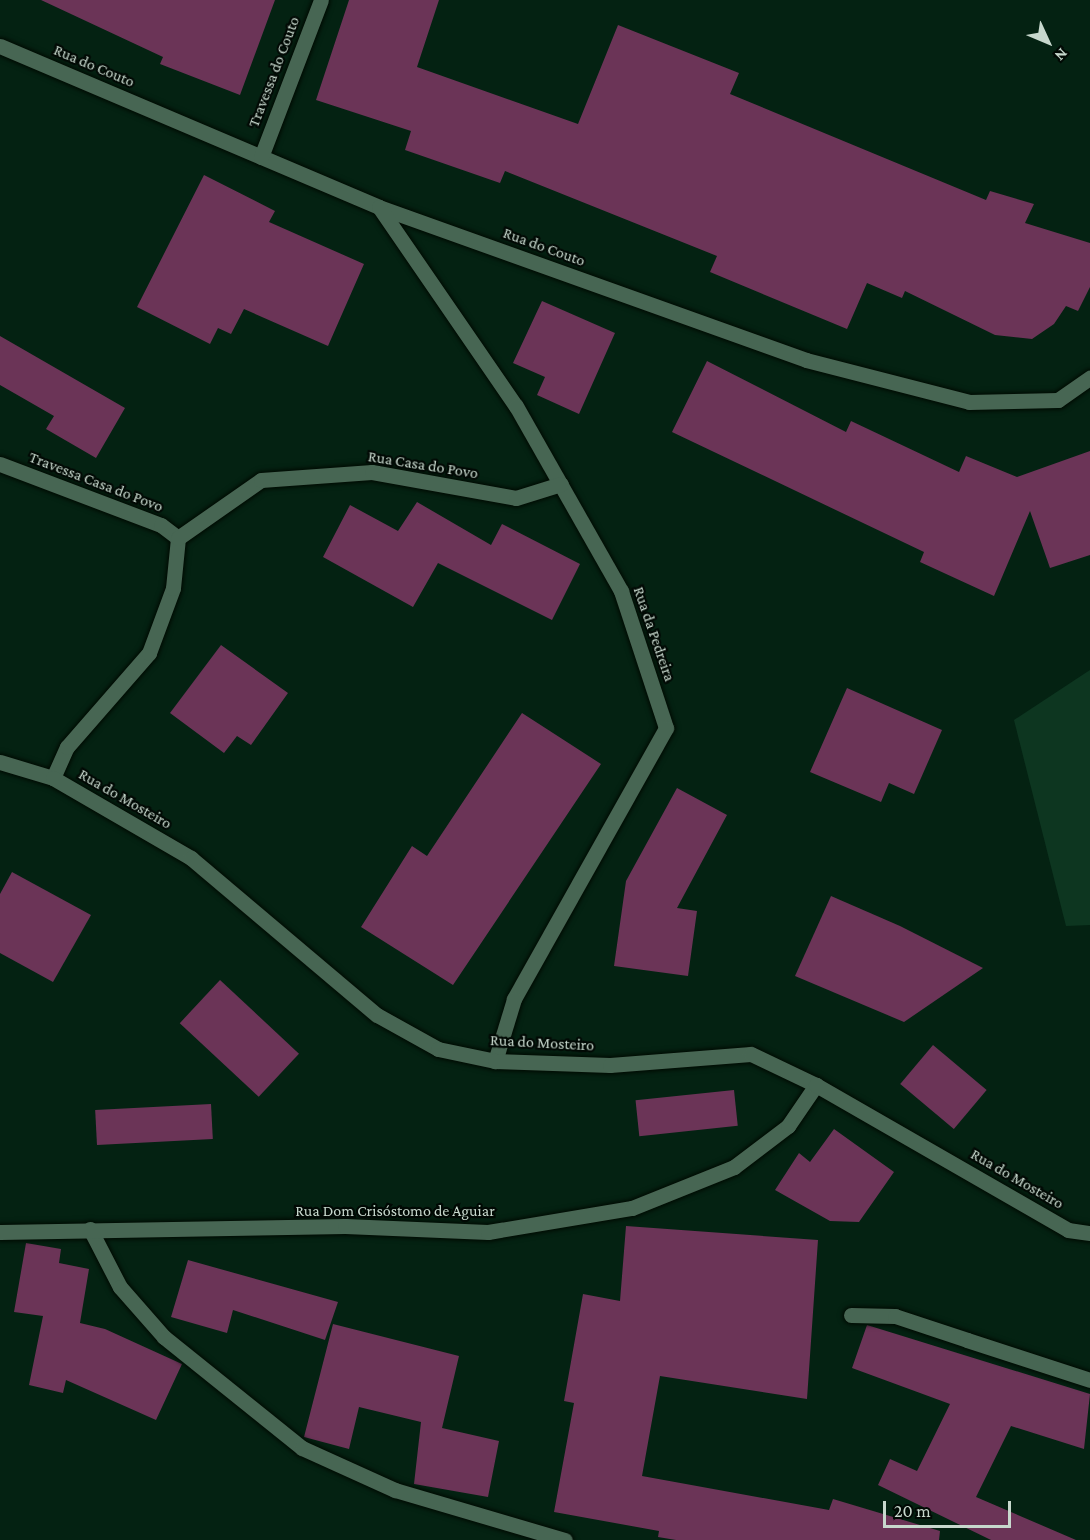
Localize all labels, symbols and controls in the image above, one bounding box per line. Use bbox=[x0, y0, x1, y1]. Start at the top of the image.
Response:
north arrow bbox=[1018, 12, 1078, 72]
street label: Travessa do Couto bbox=[244, 14, 304, 130]
street label: Rua do Couto bbox=[51, 40, 137, 92]
text: N bbox=[1051, 45, 1071, 65]
street label: Rua do Couto bbox=[500, 223, 588, 271]
street label: Rua Casa do Povo bbox=[367, 447, 479, 483]
street label: Travessa Casa do Povo bbox=[26, 448, 166, 516]
street label: Rua da Pedreira bbox=[629, 584, 679, 684]
street label: Rua do Mosteiro bbox=[75, 765, 175, 833]
street label: Rua do Mosteiro bbox=[490, 1031, 594, 1055]
street label: Rua do Mosteiro bbox=[967, 1145, 1067, 1213]
street label: Rua Dom Crisóstomo de Aguiar bbox=[295, 1201, 495, 1221]
scale bar bbox=[886, 1489, 1014, 1527]
text: 20 m bbox=[894, 1501, 931, 1521]

